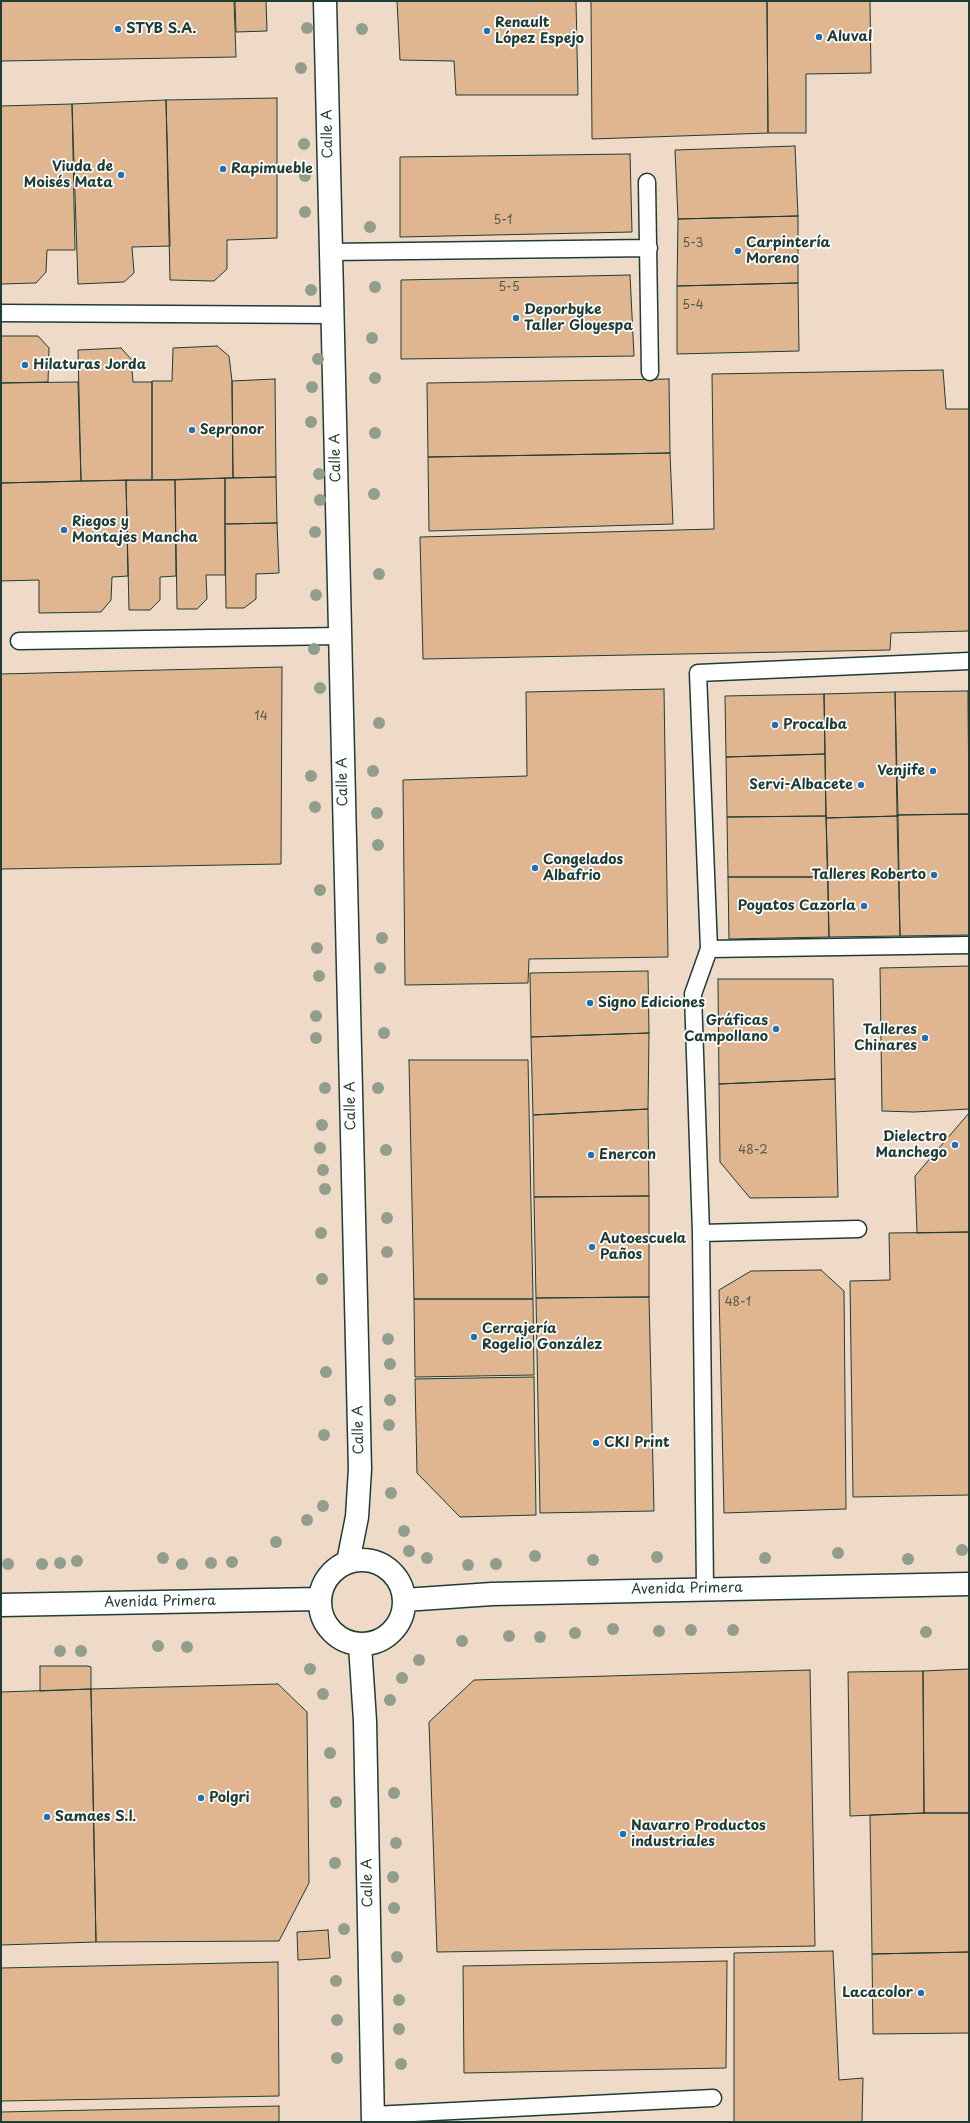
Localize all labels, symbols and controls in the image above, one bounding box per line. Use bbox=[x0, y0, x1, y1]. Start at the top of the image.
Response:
place label: Renault López Espejo bbox=[495, 15, 584, 48]
place label: STYB S.A. bbox=[126, 21, 196, 37]
marker: STYB S.A. bbox=[113, 24, 123, 34]
marker: Renault López Espejo bbox=[482, 26, 492, 36]
place label: Aluval bbox=[827, 29, 872, 45]
marker: Aluval bbox=[814, 32, 824, 42]
street label: Calle A bbox=[319, 109, 337, 159]
place label: Viuda de Moisés Mata bbox=[24, 159, 113, 192]
place label: Rapimueble bbox=[231, 161, 313, 177]
marker: Rapimueble bbox=[218, 164, 228, 174]
marker: Viuda de Moisés Mata bbox=[116, 170, 126, 180]
house number: 5-1 bbox=[494, 214, 512, 228]
place label: Carpintería Moreno bbox=[746, 235, 830, 268]
house number: 5-3 bbox=[682, 237, 704, 251]
marker: Carpintería Moreno bbox=[733, 246, 743, 256]
house number: 5-5 bbox=[498, 281, 520, 295]
house number: 5-4 bbox=[682, 299, 704, 313]
place label: Deporbyke Taller Gloyespa bbox=[524, 302, 633, 334]
marker: Deporbyke Taller Gloyespa bbox=[511, 313, 521, 323]
place label: Hilaturas Jorda bbox=[33, 357, 146, 373]
marker: Hilaturas Jorda bbox=[20, 360, 30, 370]
place label: Sepronor bbox=[200, 422, 264, 438]
marker: Sepronor bbox=[187, 425, 197, 435]
street label: Calle A bbox=[327, 433, 345, 483]
place label: Riegos y Montajes Mancha bbox=[72, 514, 198, 546]
marker: Riegos y Montajes Mancha bbox=[59, 525, 69, 535]
house number: 14 bbox=[254, 710, 268, 724]
place label: Procalba bbox=[783, 717, 847, 733]
marker: Procalba bbox=[770, 720, 780, 730]
street label: Calle A bbox=[334, 757, 352, 807]
place label: Venjife bbox=[877, 763, 925, 779]
marker: Venjife bbox=[928, 766, 938, 776]
place label: Servi-Albacete bbox=[749, 777, 853, 793]
marker: Servi-Albacete bbox=[856, 780, 866, 790]
place label: Congelados Albafrio bbox=[543, 852, 623, 884]
marker: Congelados Albafrio bbox=[530, 863, 540, 873]
place label: Talleres Roberto bbox=[811, 867, 926, 883]
marker: Talleres Roberto bbox=[929, 870, 939, 880]
place label: Poyatos Cazorla bbox=[738, 898, 856, 914]
marker: Poyatos Cazorla bbox=[859, 901, 869, 911]
place label: Signo Ediciones bbox=[598, 995, 705, 1011]
marker: Signo Ediciones bbox=[585, 998, 595, 1008]
place label: Gráficas Campollano bbox=[684, 1013, 768, 1046]
place label: Talleres Chinares bbox=[854, 1022, 917, 1054]
marker: Gráficas Campollano bbox=[771, 1024, 781, 1034]
marker: Talleres Chinares bbox=[920, 1033, 930, 1043]
street label: Calle A bbox=[342, 1081, 360, 1131]
place label: Dielectro Manchego bbox=[875, 1129, 947, 1162]
marker: Dielectro Manchego bbox=[950, 1140, 960, 1150]
house number: 48-2 bbox=[738, 1144, 768, 1158]
place label: Enercon bbox=[599, 1147, 656, 1163]
marker: Enercon bbox=[586, 1150, 596, 1160]
place label: Autoescuela Paños bbox=[600, 1231, 686, 1264]
marker: Autoescuela Paños bbox=[587, 1242, 597, 1252]
house number: 48-1 bbox=[725, 1296, 751, 1310]
place label: Cerrajería Rogelio González bbox=[482, 1321, 602, 1354]
marker: Cerrajería Rogelio González bbox=[469, 1332, 479, 1342]
street label: Calle A bbox=[350, 1405, 368, 1455]
place label: CKI Print bbox=[604, 1435, 670, 1451]
marker: CKI Print bbox=[591, 1438, 601, 1448]
street label: Avenida Primera bbox=[631, 1580, 743, 1598]
street label: Avenida Primera bbox=[104, 1593, 216, 1611]
place label: Polgri bbox=[209, 1790, 250, 1806]
marker: Polgri bbox=[196, 1793, 206, 1803]
place label: Samaes S.l. bbox=[55, 1809, 136, 1825]
marker: Samaes S.l. bbox=[42, 1812, 52, 1822]
place label: Navarro Productos industriales bbox=[631, 1818, 766, 1850]
marker: Navarro Productos industriales bbox=[618, 1829, 628, 1839]
street label: Calle A bbox=[359, 1858, 377, 1908]
place label: Lacacolor bbox=[842, 1985, 913, 2001]
marker: Lacacolor bbox=[916, 1988, 926, 1998]

